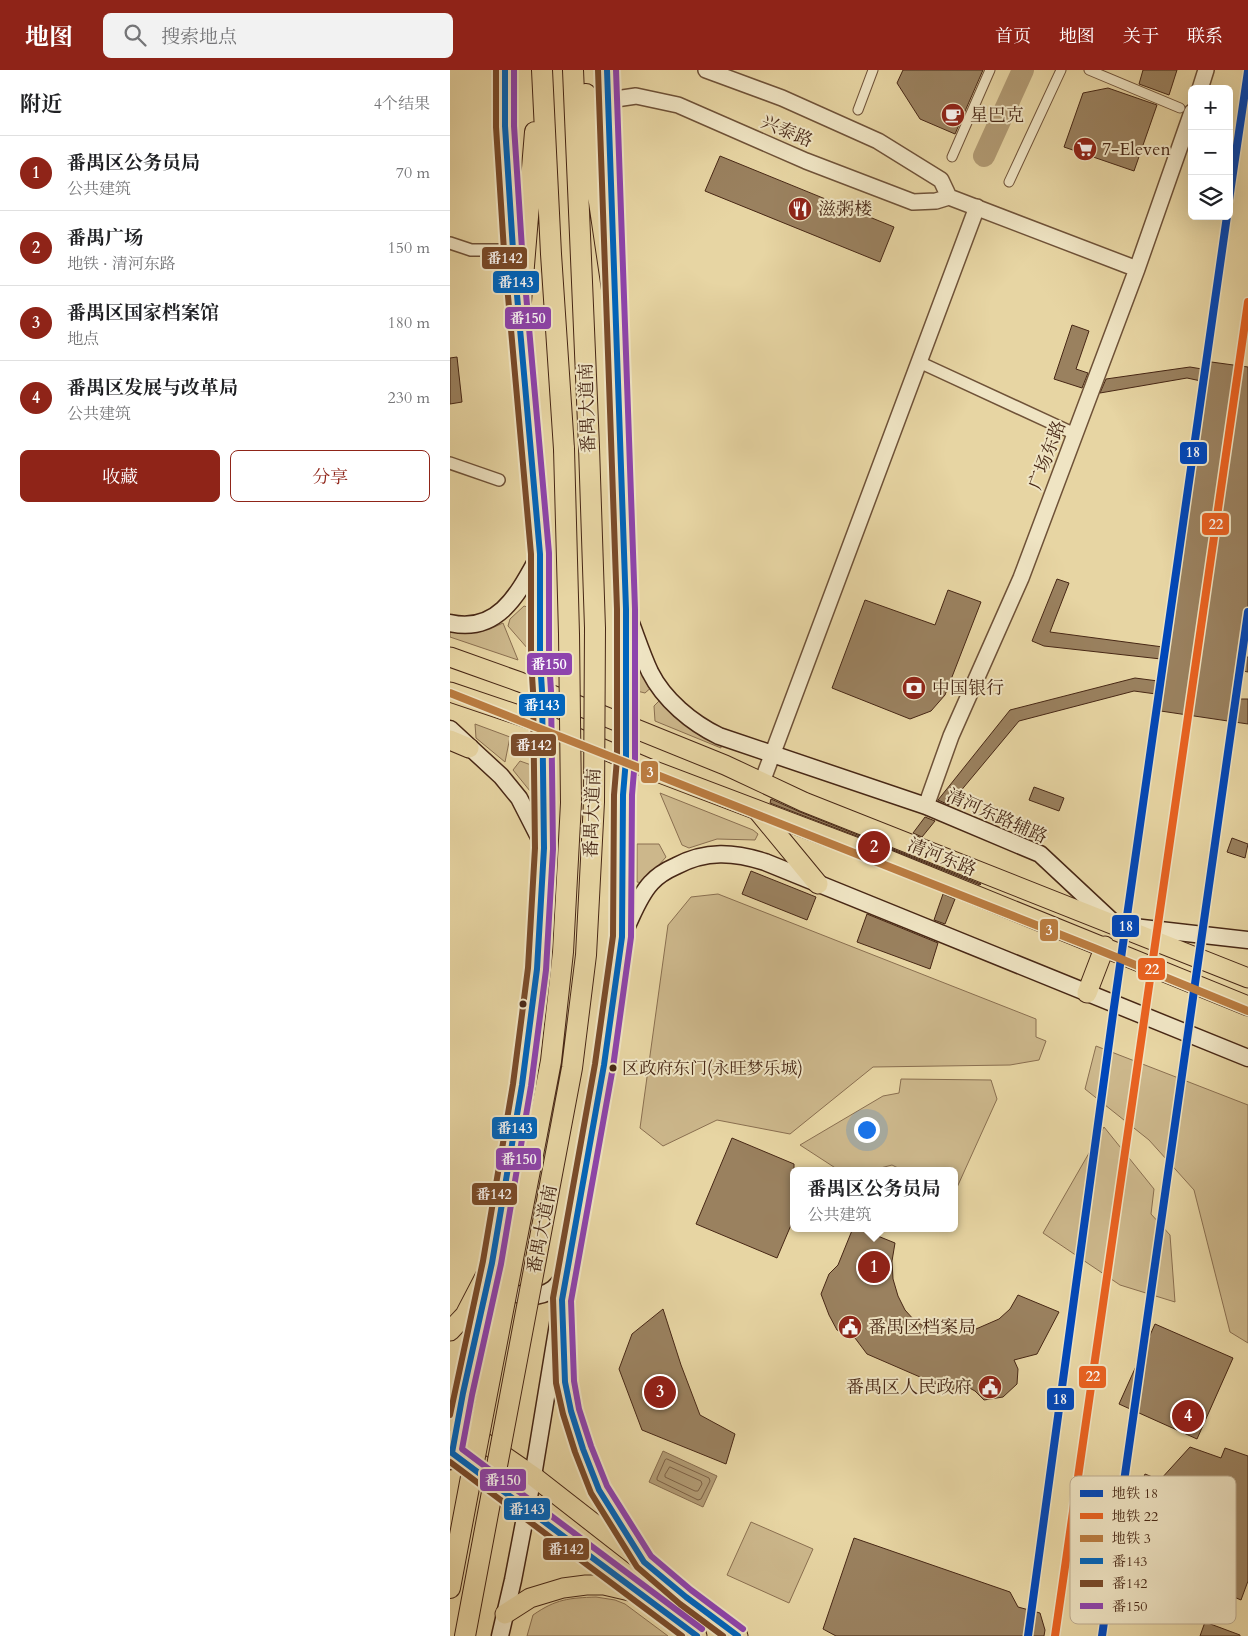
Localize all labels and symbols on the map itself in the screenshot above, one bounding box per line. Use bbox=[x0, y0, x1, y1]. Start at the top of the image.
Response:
cafe icon: 星巴克 bbox=[940, 102, 966, 128]
place label: 星巴克 bbox=[970, 103, 1024, 128]
street label: 兴泰路 bbox=[757, 109, 817, 154]
supermarket icon: 7-Eleven bbox=[1072, 136, 1098, 162]
place label: 7-Eleven bbox=[1102, 137, 1171, 162]
restaurant icon: 滋粥楼 bbox=[787, 196, 813, 222]
place label: 滋粥楼 bbox=[818, 197, 872, 222]
line badge: 番142 bbox=[481, 246, 528, 270]
text: 番142 bbox=[487, 249, 523, 268]
line badge: 番143 bbox=[492, 270, 540, 294]
text: 番143 bbox=[498, 273, 534, 292]
line badge: 番150 bbox=[504, 306, 552, 330]
text: 番150 bbox=[510, 309, 546, 328]
street label: 番禺大道南 bbox=[573, 363, 602, 453]
street label: 广场东路 bbox=[1023, 417, 1072, 493]
line badge: 18 bbox=[1179, 441, 1208, 465]
text: 18 bbox=[1186, 443, 1200, 462]
line badge: 22 bbox=[1201, 512, 1230, 536]
text: 22 bbox=[1209, 515, 1223, 534]
line badge: 番150 bbox=[526, 652, 573, 676]
text: 番150 bbox=[531, 655, 567, 674]
bank icon: 中国银行 bbox=[901, 675, 927, 701]
place label: 中国银行 bbox=[932, 676, 1004, 701]
line badge: 番143 bbox=[518, 693, 566, 717]
text: 番143 bbox=[524, 696, 560, 715]
line badge: 番142 bbox=[510, 733, 557, 757]
text: 番142 bbox=[516, 736, 552, 755]
line badge: 3 bbox=[640, 760, 659, 784]
text: 3 bbox=[646, 763, 654, 782]
street label: 番禺大道南 bbox=[578, 768, 607, 858]
street label: 清河东路辅路 bbox=[942, 783, 1051, 850]
pin: 2 bbox=[858, 828, 890, 866]
street label: 清河东路 bbox=[904, 832, 980, 883]
line badge: 18 bbox=[1111, 914, 1140, 938]
text: 18 bbox=[1119, 917, 1133, 936]
line badge: 3 bbox=[1039, 918, 1059, 942]
text: 3 bbox=[1045, 921, 1053, 940]
line badge: 22 bbox=[1137, 957, 1166, 981]
text: 22 bbox=[1145, 960, 1159, 979]
unlabelled marker bbox=[518, 999, 528, 1009]
place label: 区政府东门(永旺梦乐城) bbox=[622, 1057, 803, 1080]
marker: 区政府东门(永旺梦乐城) bbox=[608, 1063, 618, 1073]
line badge: 番143 bbox=[491, 1116, 538, 1140]
your location bbox=[854, 1117, 880, 1143]
text: 番143 bbox=[497, 1119, 533, 1138]
line badge: 番150 bbox=[495, 1147, 542, 1171]
text: 番150 bbox=[501, 1150, 537, 1169]
line badge: 番142 bbox=[471, 1182, 518, 1206]
street label: 番禺大道南 bbox=[522, 1183, 563, 1276]
text: 番142 bbox=[476, 1185, 512, 1204]
pin: 1 bbox=[858, 1248, 890, 1286]
public building icon: 番禺区档案局 bbox=[837, 1314, 863, 1340]
place label: 番禺区档案局 bbox=[868, 1315, 976, 1340]
line badge: 22 bbox=[1078, 1365, 1107, 1389]
text: 22 bbox=[1086, 1367, 1100, 1386]
pin: 3 bbox=[644, 1373, 676, 1411]
public building icon: 番禺区人民政府 bbox=[977, 1374, 1003, 1400]
place label: 番禺区人民政府 bbox=[846, 1375, 972, 1400]
line badge: 18 bbox=[1046, 1387, 1075, 1411]
text: 18 bbox=[1053, 1390, 1067, 1409]
pin: 4 bbox=[1172, 1397, 1204, 1435]
line badge: 番150 bbox=[479, 1468, 527, 1492]
text: 番150 bbox=[485, 1471, 521, 1490]
legend bbox=[1070, 1476, 1236, 1624]
text: 地铁 18 bbox=[1112, 1484, 1158, 1503]
line badge: 番143 bbox=[503, 1497, 551, 1521]
text: 番143 bbox=[509, 1500, 545, 1519]
text: 地铁 22 bbox=[1112, 1507, 1158, 1526]
text: 地铁 3 bbox=[1112, 1529, 1151, 1548]
line badge: 番142 bbox=[542, 1537, 590, 1561]
text: 番142 bbox=[548, 1540, 584, 1559]
text: 番143 bbox=[1112, 1552, 1148, 1571]
text: 番142 bbox=[1112, 1574, 1148, 1593]
text: 番150 bbox=[1112, 1597, 1148, 1616]

